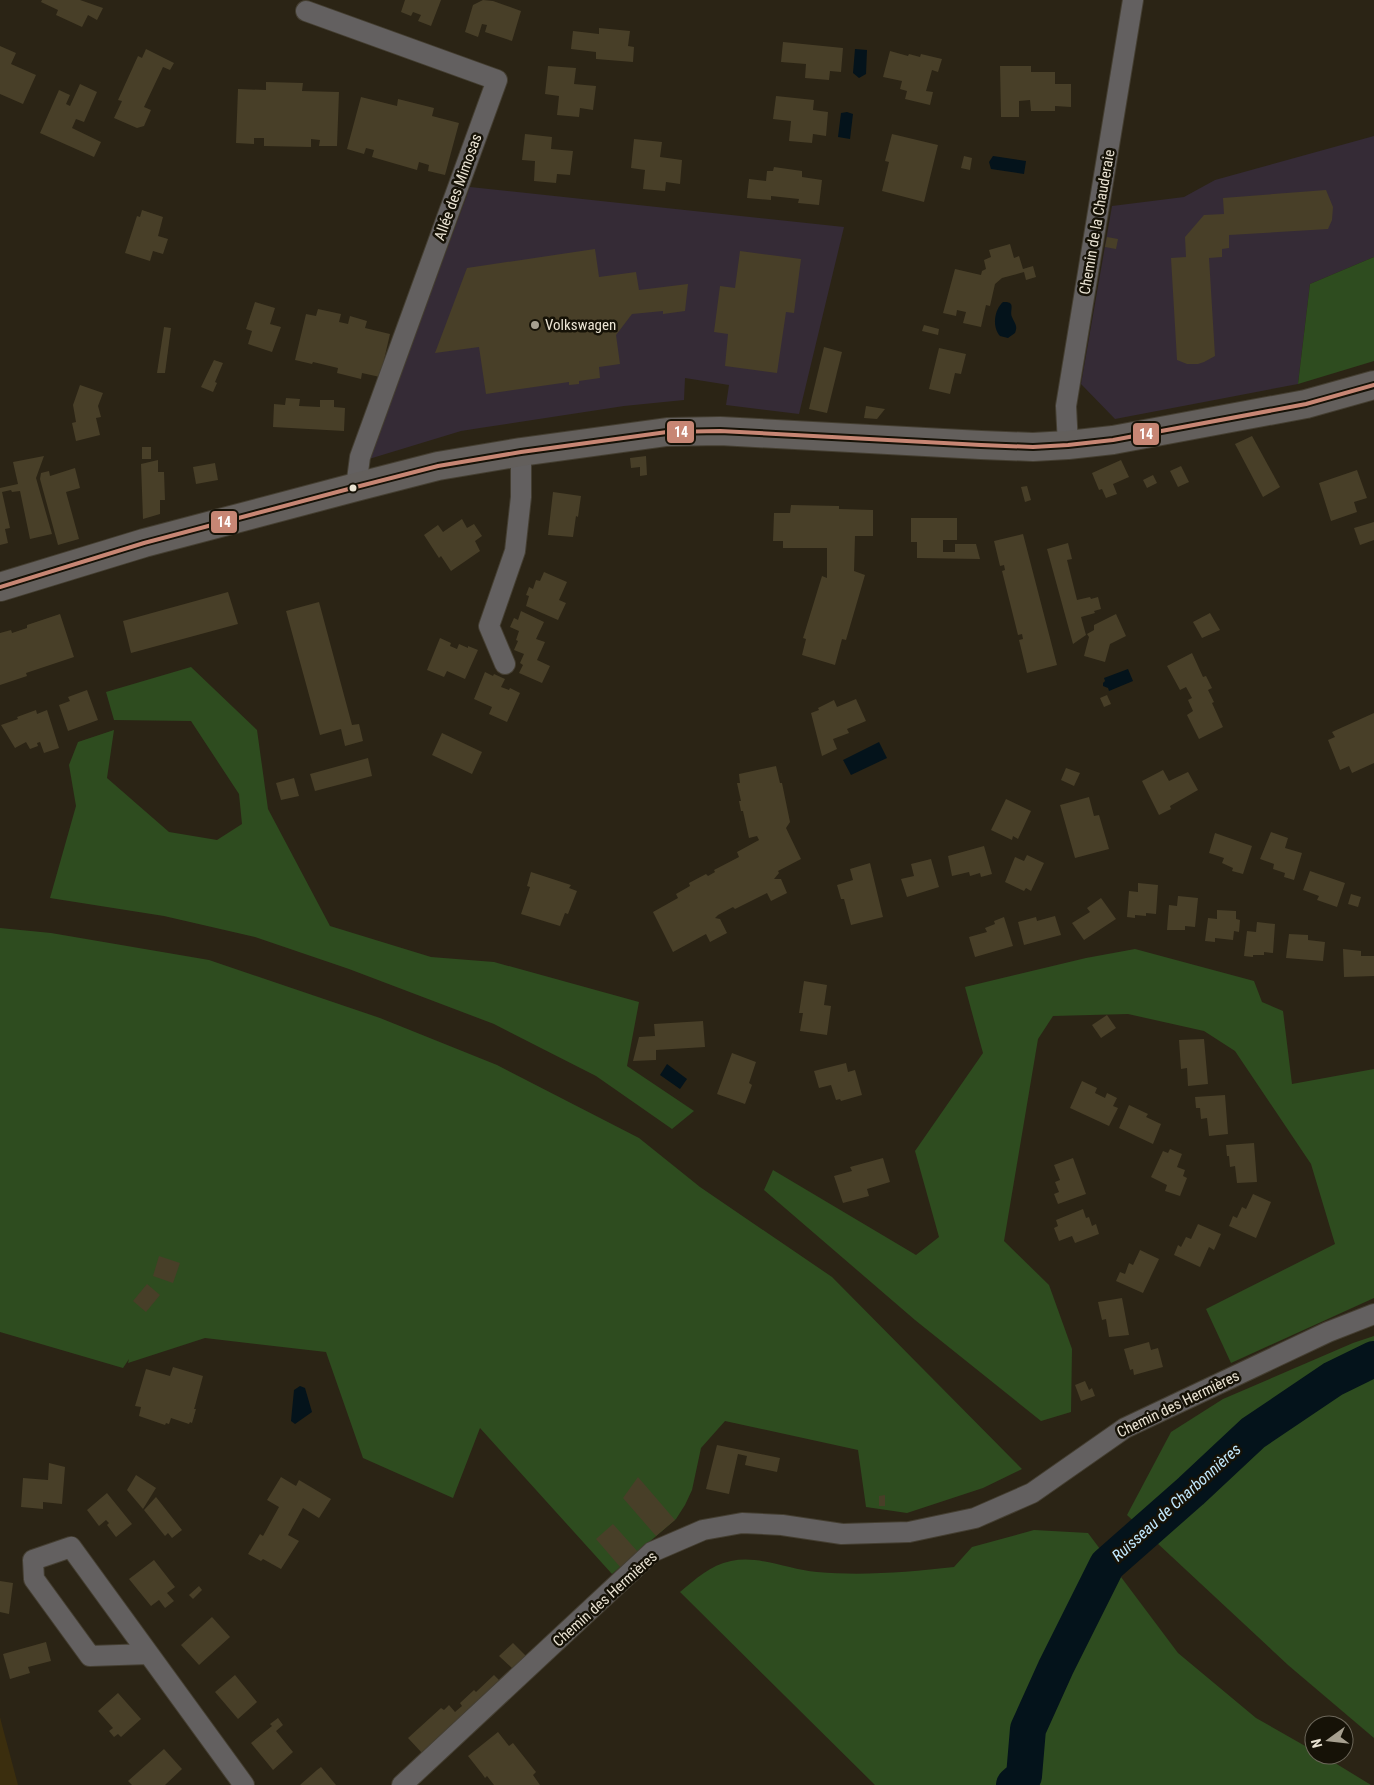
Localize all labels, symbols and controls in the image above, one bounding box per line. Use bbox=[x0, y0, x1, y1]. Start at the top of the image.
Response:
street label: Allée des Mimosas bbox=[430, 131, 486, 243]
street label: Chemin de la Chauderaie bbox=[1075, 148, 1119, 296]
place label: Volkswagen bbox=[545, 316, 616, 334]
marker: Volkswagen bbox=[529, 319, 541, 331]
line badge: 14 bbox=[666, 420, 695, 444]
line badge: 14 bbox=[1132, 422, 1160, 446]
text: 14 bbox=[674, 424, 688, 440]
text: 14 bbox=[1139, 426, 1153, 442]
unlabelled marker bbox=[348, 483, 358, 493]
line badge: 14 bbox=[210, 510, 238, 534]
text: 14 bbox=[217, 514, 231, 530]
street label: Chemin des Hermières bbox=[1114, 1366, 1242, 1441]
water label: Ruisseau de Charbonnières bbox=[1108, 1440, 1245, 1565]
street label: Chemin des Hermières bbox=[549, 1547, 661, 1651]
north arrow bbox=[1304, 1715, 1354, 1765]
text: N bbox=[1308, 1737, 1325, 1750]

